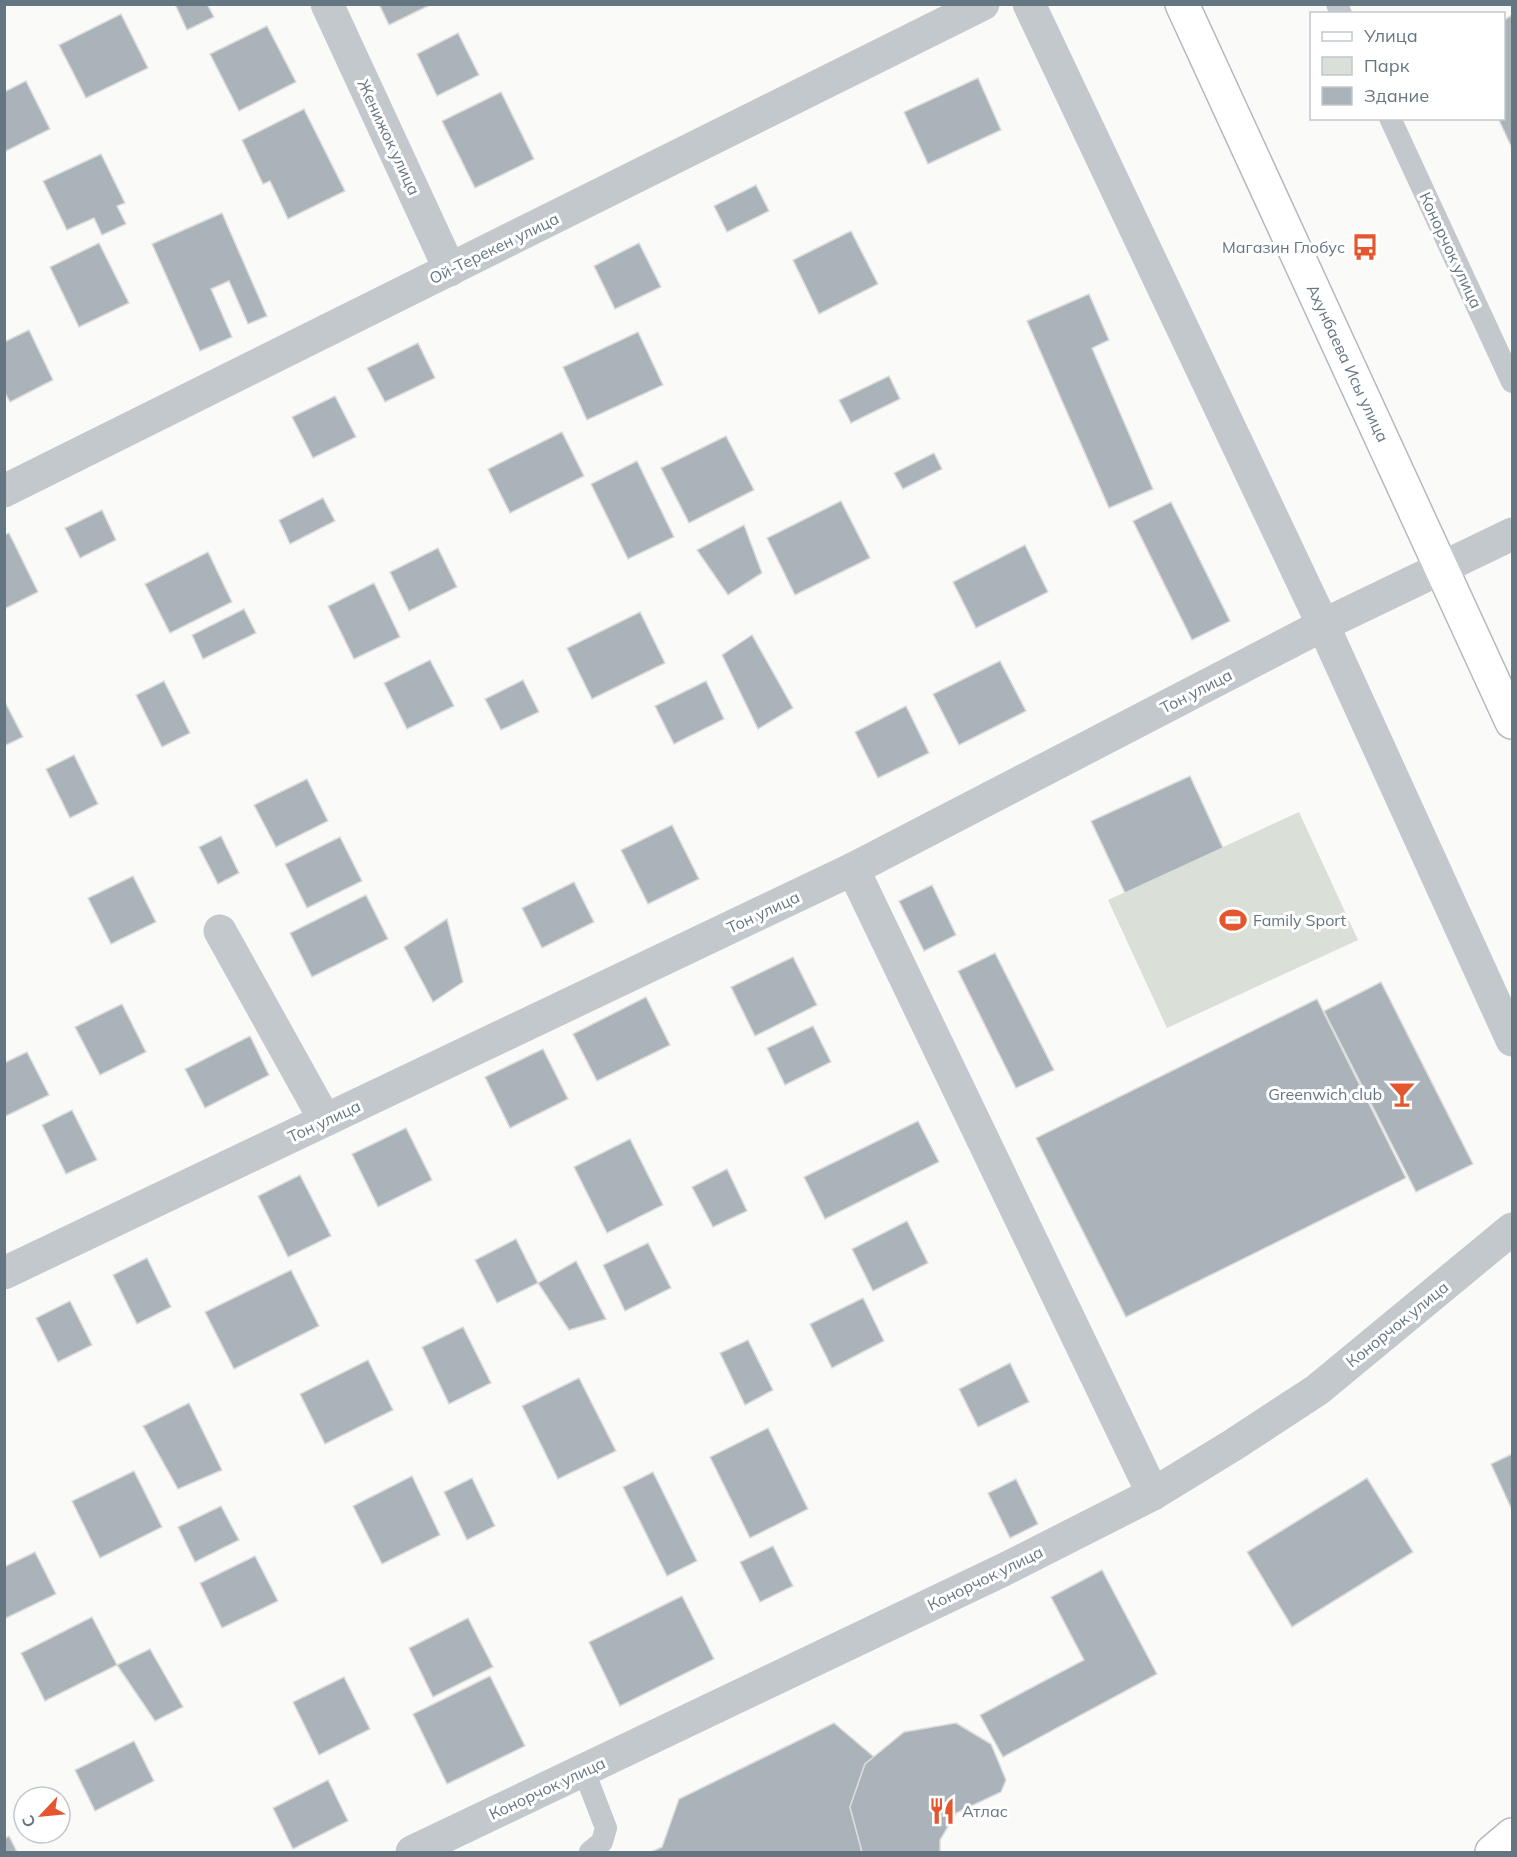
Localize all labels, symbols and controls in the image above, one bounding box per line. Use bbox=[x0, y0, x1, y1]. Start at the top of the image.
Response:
legend bbox=[1310, 12, 1505, 120]
text: Улица bbox=[1363, 24, 1418, 47]
text: Парк bbox=[1364, 54, 1410, 77]
street label: Женижок улица bbox=[353, 76, 425, 198]
text: Здание bbox=[1364, 84, 1429, 107]
street label: Конорчок улица bbox=[1415, 189, 1487, 311]
street label: Ой-Терекен улица bbox=[426, 208, 562, 288]
bus stop icon: Магазин Глобус bbox=[1350, 232, 1380, 262]
place label: Магазин Глобус bbox=[1222, 237, 1345, 257]
street label: Ахунбаева Исы улица bbox=[1303, 281, 1393, 445]
street label: Тон улица bbox=[1157, 664, 1235, 718]
street label: Тон улица bbox=[723, 886, 803, 938]
sports icon: Family Sport bbox=[1218, 905, 1248, 935]
place label: Family Sport bbox=[1253, 910, 1347, 930]
bar icon: Greenwich club bbox=[1387, 1079, 1417, 1109]
place label: Greenwich club bbox=[1268, 1084, 1382, 1104]
street label: Тон улица bbox=[284, 1095, 364, 1147]
street label: Конорчок улица bbox=[1342, 1277, 1452, 1371]
street label: Конорчок улица bbox=[924, 1541, 1046, 1615]
street label: Конорчок улица bbox=[486, 1752, 608, 1824]
north arrow bbox=[12, 1785, 72, 1845]
restaurant icon: Атлас bbox=[927, 1796, 957, 1826]
place label: Атлас bbox=[962, 1801, 1008, 1821]
text: С bbox=[17, 1812, 40, 1831]

